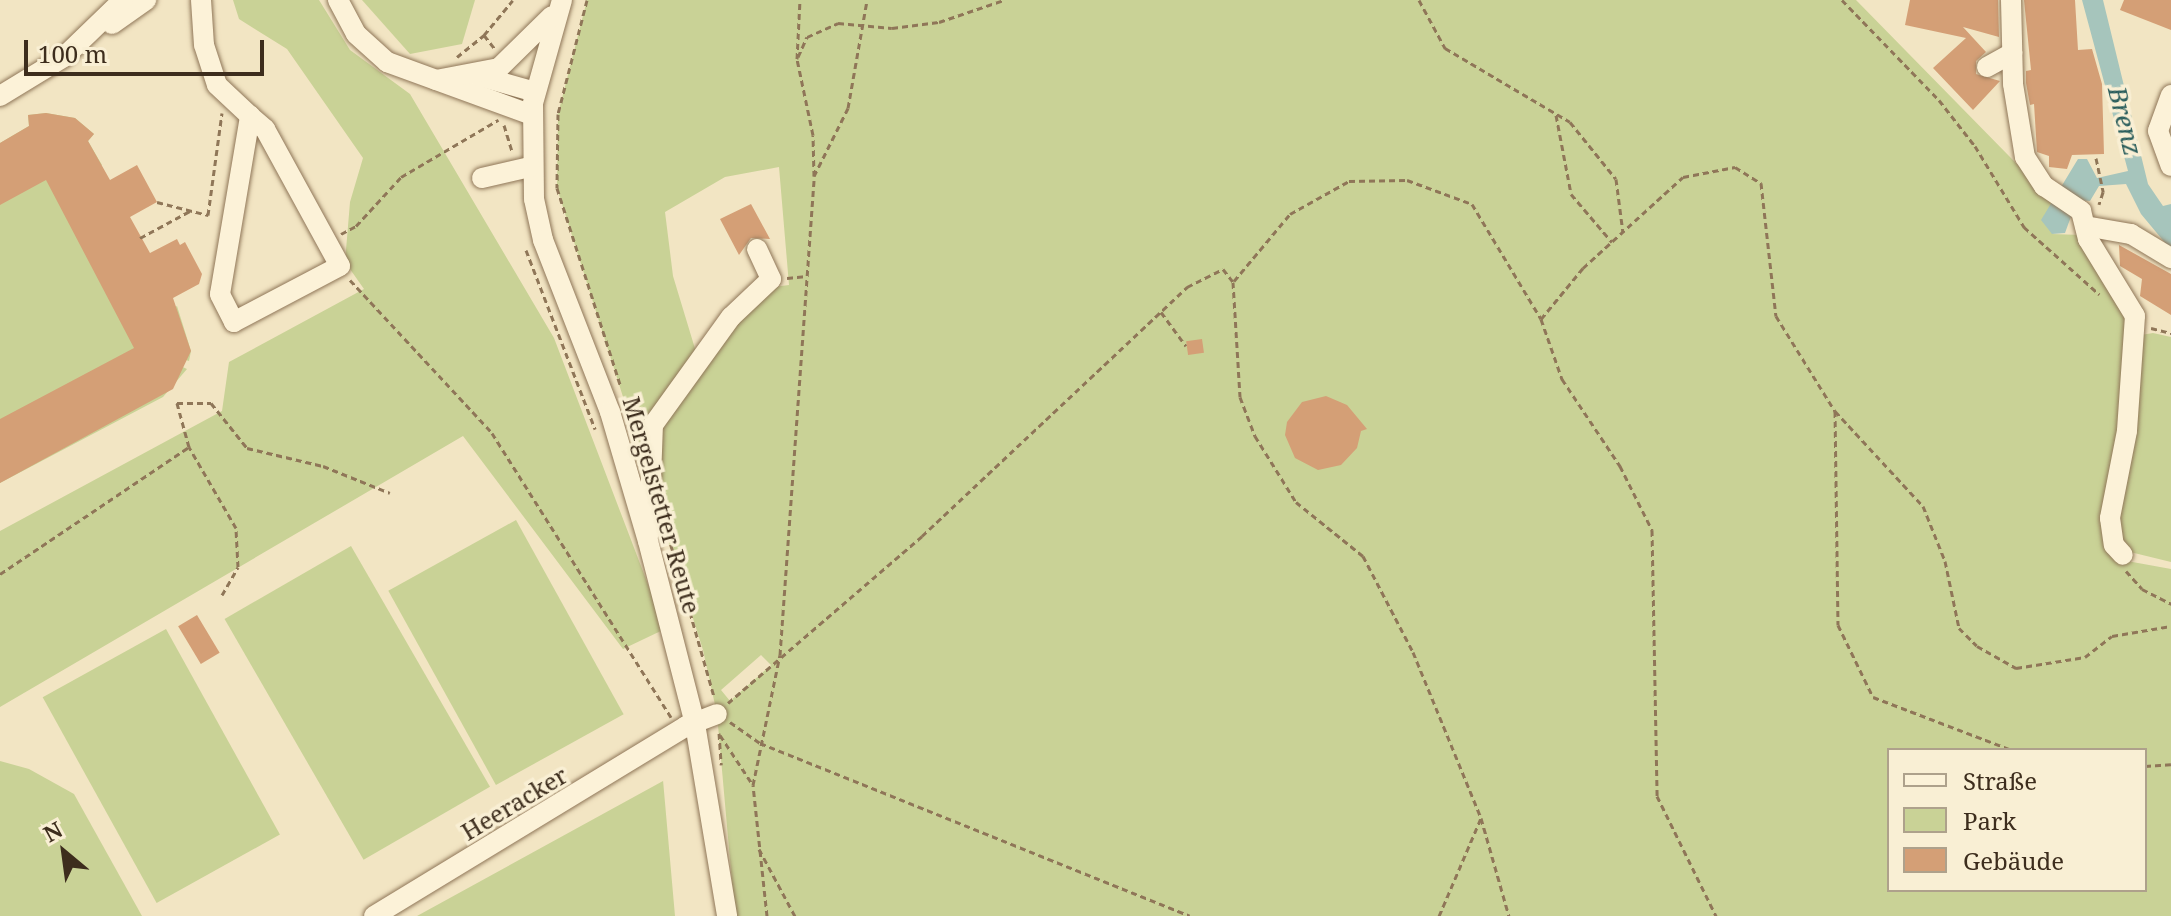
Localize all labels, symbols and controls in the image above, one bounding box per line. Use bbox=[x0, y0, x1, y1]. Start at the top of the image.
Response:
scale bar bbox=[28, 24, 268, 74]
text: 100 m bbox=[38, 37, 107, 70]
water label: Brenz bbox=[2101, 83, 2149, 159]
street label: Mergelstetter Reute bbox=[617, 393, 707, 617]
legend bbox=[1887, 748, 2147, 892]
street label: Heeracker bbox=[456, 760, 572, 846]
text: Straße bbox=[1963, 764, 2037, 797]
text: Park bbox=[1963, 804, 2016, 837]
north arrow bbox=[24, 812, 104, 892]
text: N bbox=[38, 814, 67, 848]
text: Gebäude bbox=[1963, 844, 2064, 877]

